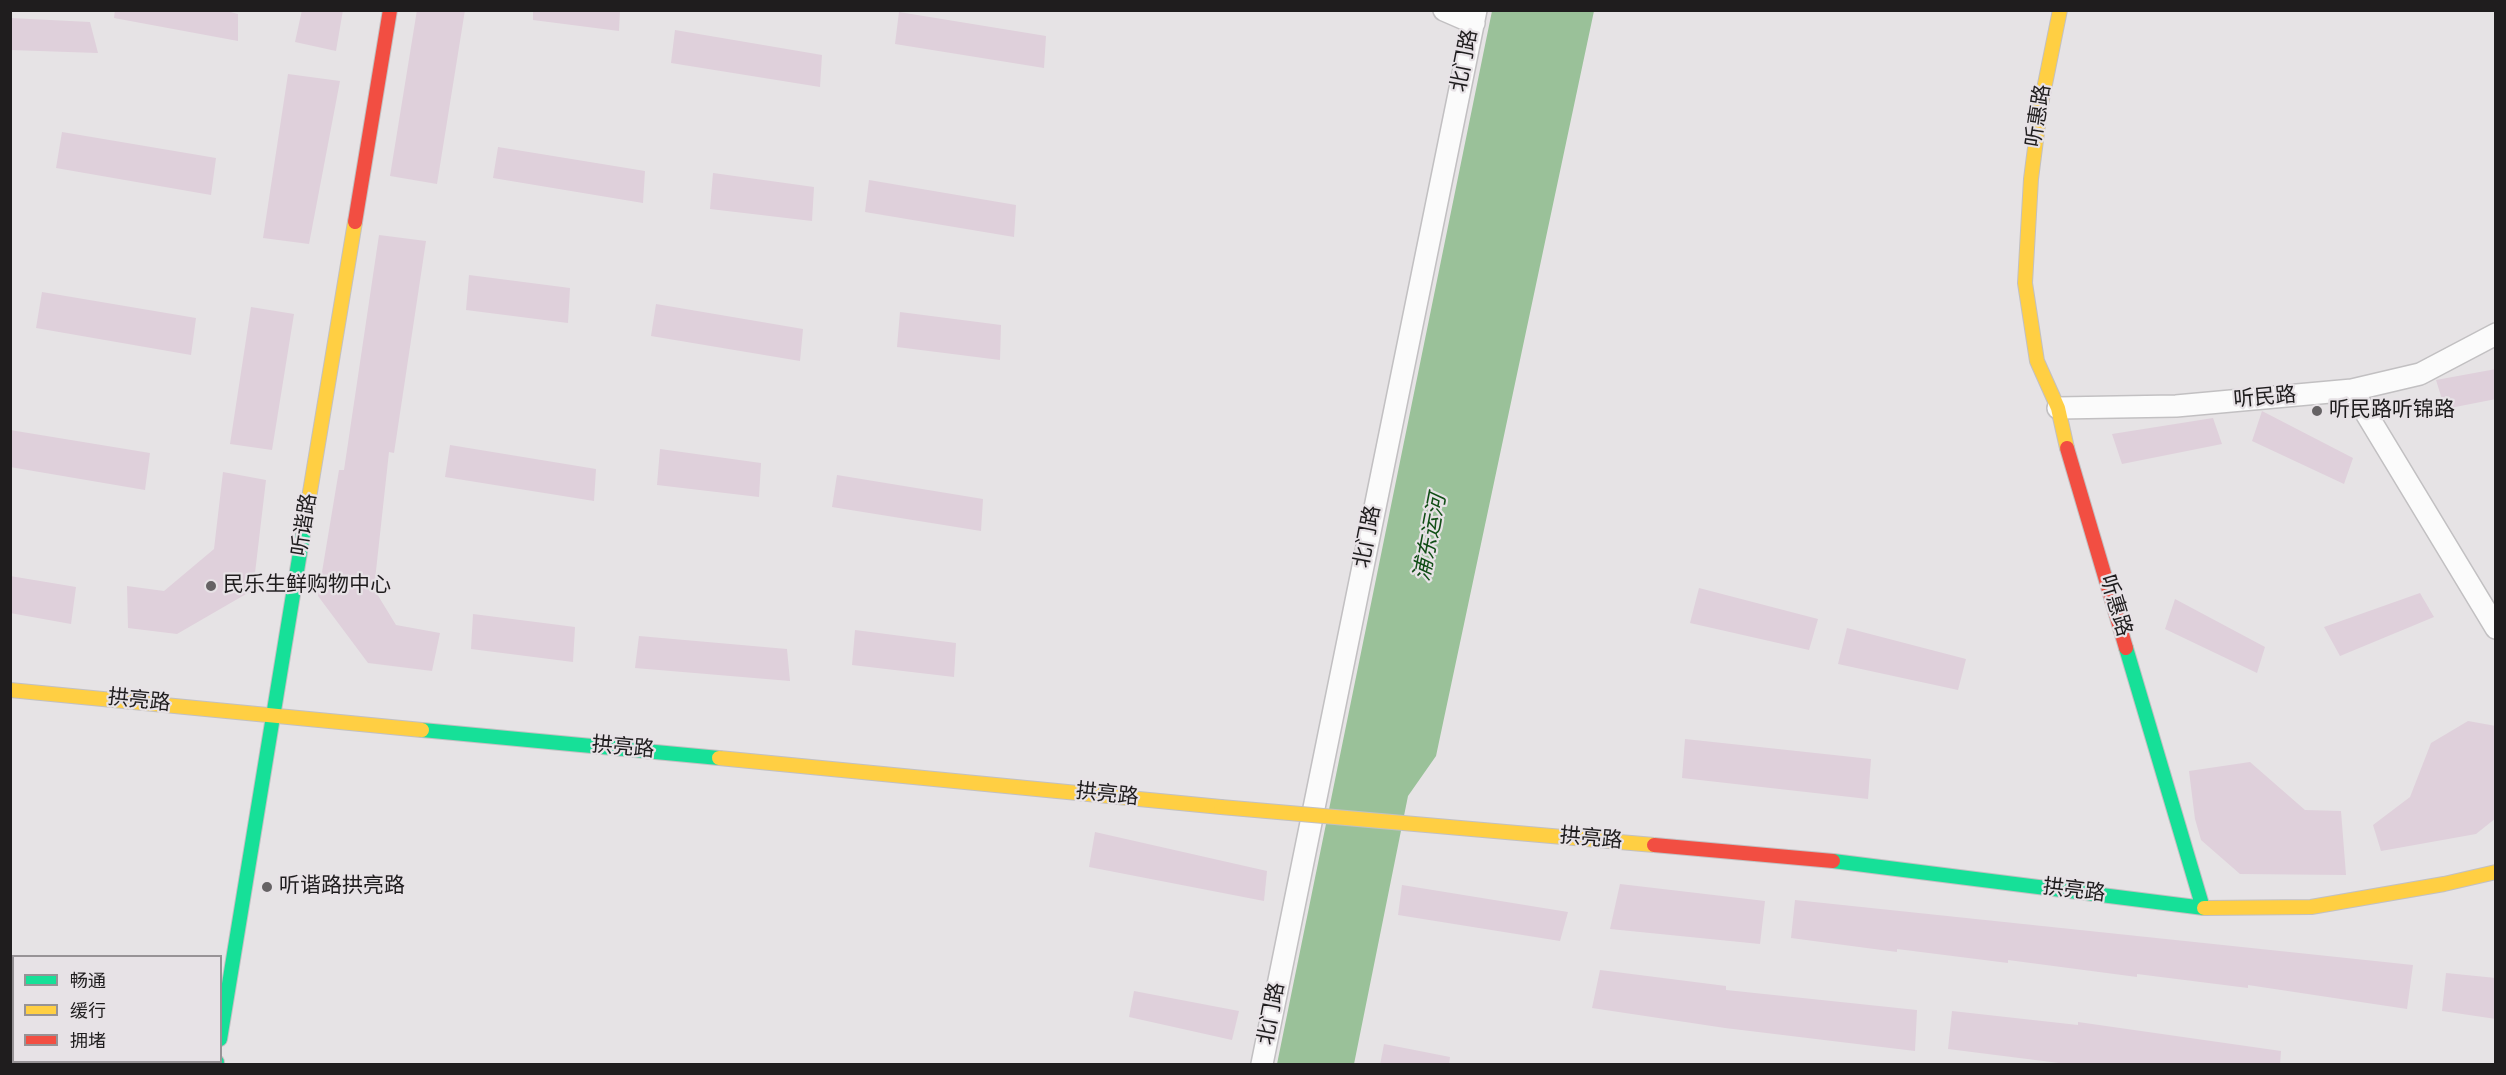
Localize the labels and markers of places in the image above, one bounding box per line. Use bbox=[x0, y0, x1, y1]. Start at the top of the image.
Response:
place label: 听民路听锦路 bbox=[2329, 398, 2455, 424]
marker: 听民路听锦路 bbox=[2310, 404, 2324, 418]
place label: 民乐生鲜购物中心 bbox=[223, 573, 391, 599]
marker: 民乐生鲜购物中心 bbox=[204, 579, 218, 593]
place label: 听谐路拱亮路 bbox=[279, 874, 405, 900]
marker: 听谐路拱亮路 bbox=[260, 880, 274, 894]

